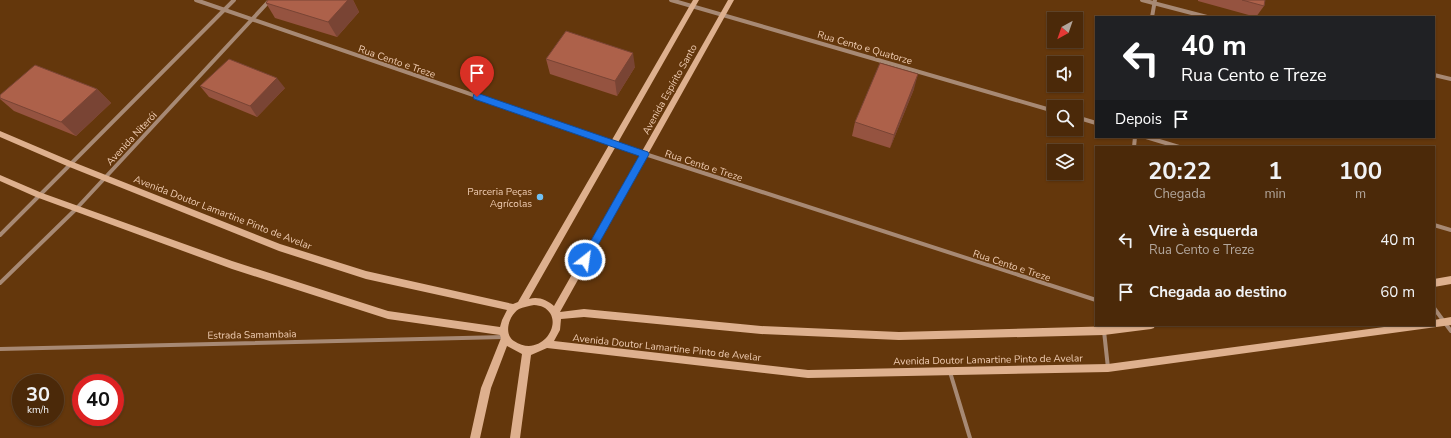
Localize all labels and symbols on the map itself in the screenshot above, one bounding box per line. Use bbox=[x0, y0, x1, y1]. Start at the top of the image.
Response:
north arrow bbox=[1047, 12, 1083, 48]
street label: Rua Cento e Quatorze bbox=[816, 28, 914, 68]
street label: Avenida Espírito Santo bbox=[639, 41, 701, 137]
street label: Rua Cento e Treze bbox=[356, 42, 437, 82]
pin bbox=[460, 56, 494, 97]
street label: Avenida Niterói bbox=[103, 109, 160, 169]
street label: Rua Cento e Treze bbox=[663, 147, 744, 185]
street label: Avenida Doutor Lamartine Pinto de Avelar bbox=[132, 172, 314, 254]
place label: Parceria Peças Agrícolas bbox=[467, 185, 532, 211]
marker: Parceria Peças Agrícolas bbox=[535, 192, 545, 202]
position arrow bbox=[564, 239, 606, 281]
street label: Rua Cento e Treze bbox=[971, 247, 1052, 285]
street label: Estrada Samambaia bbox=[207, 327, 297, 343]
street label: Avenida Doutor Lamartine Pinto de Avelar bbox=[572, 331, 762, 365]
street label: Avenida Doutor Lamartine Pinto de Avelar bbox=[893, 351, 1083, 369]
speed limit sign: 40 bbox=[72, 374, 124, 426]

